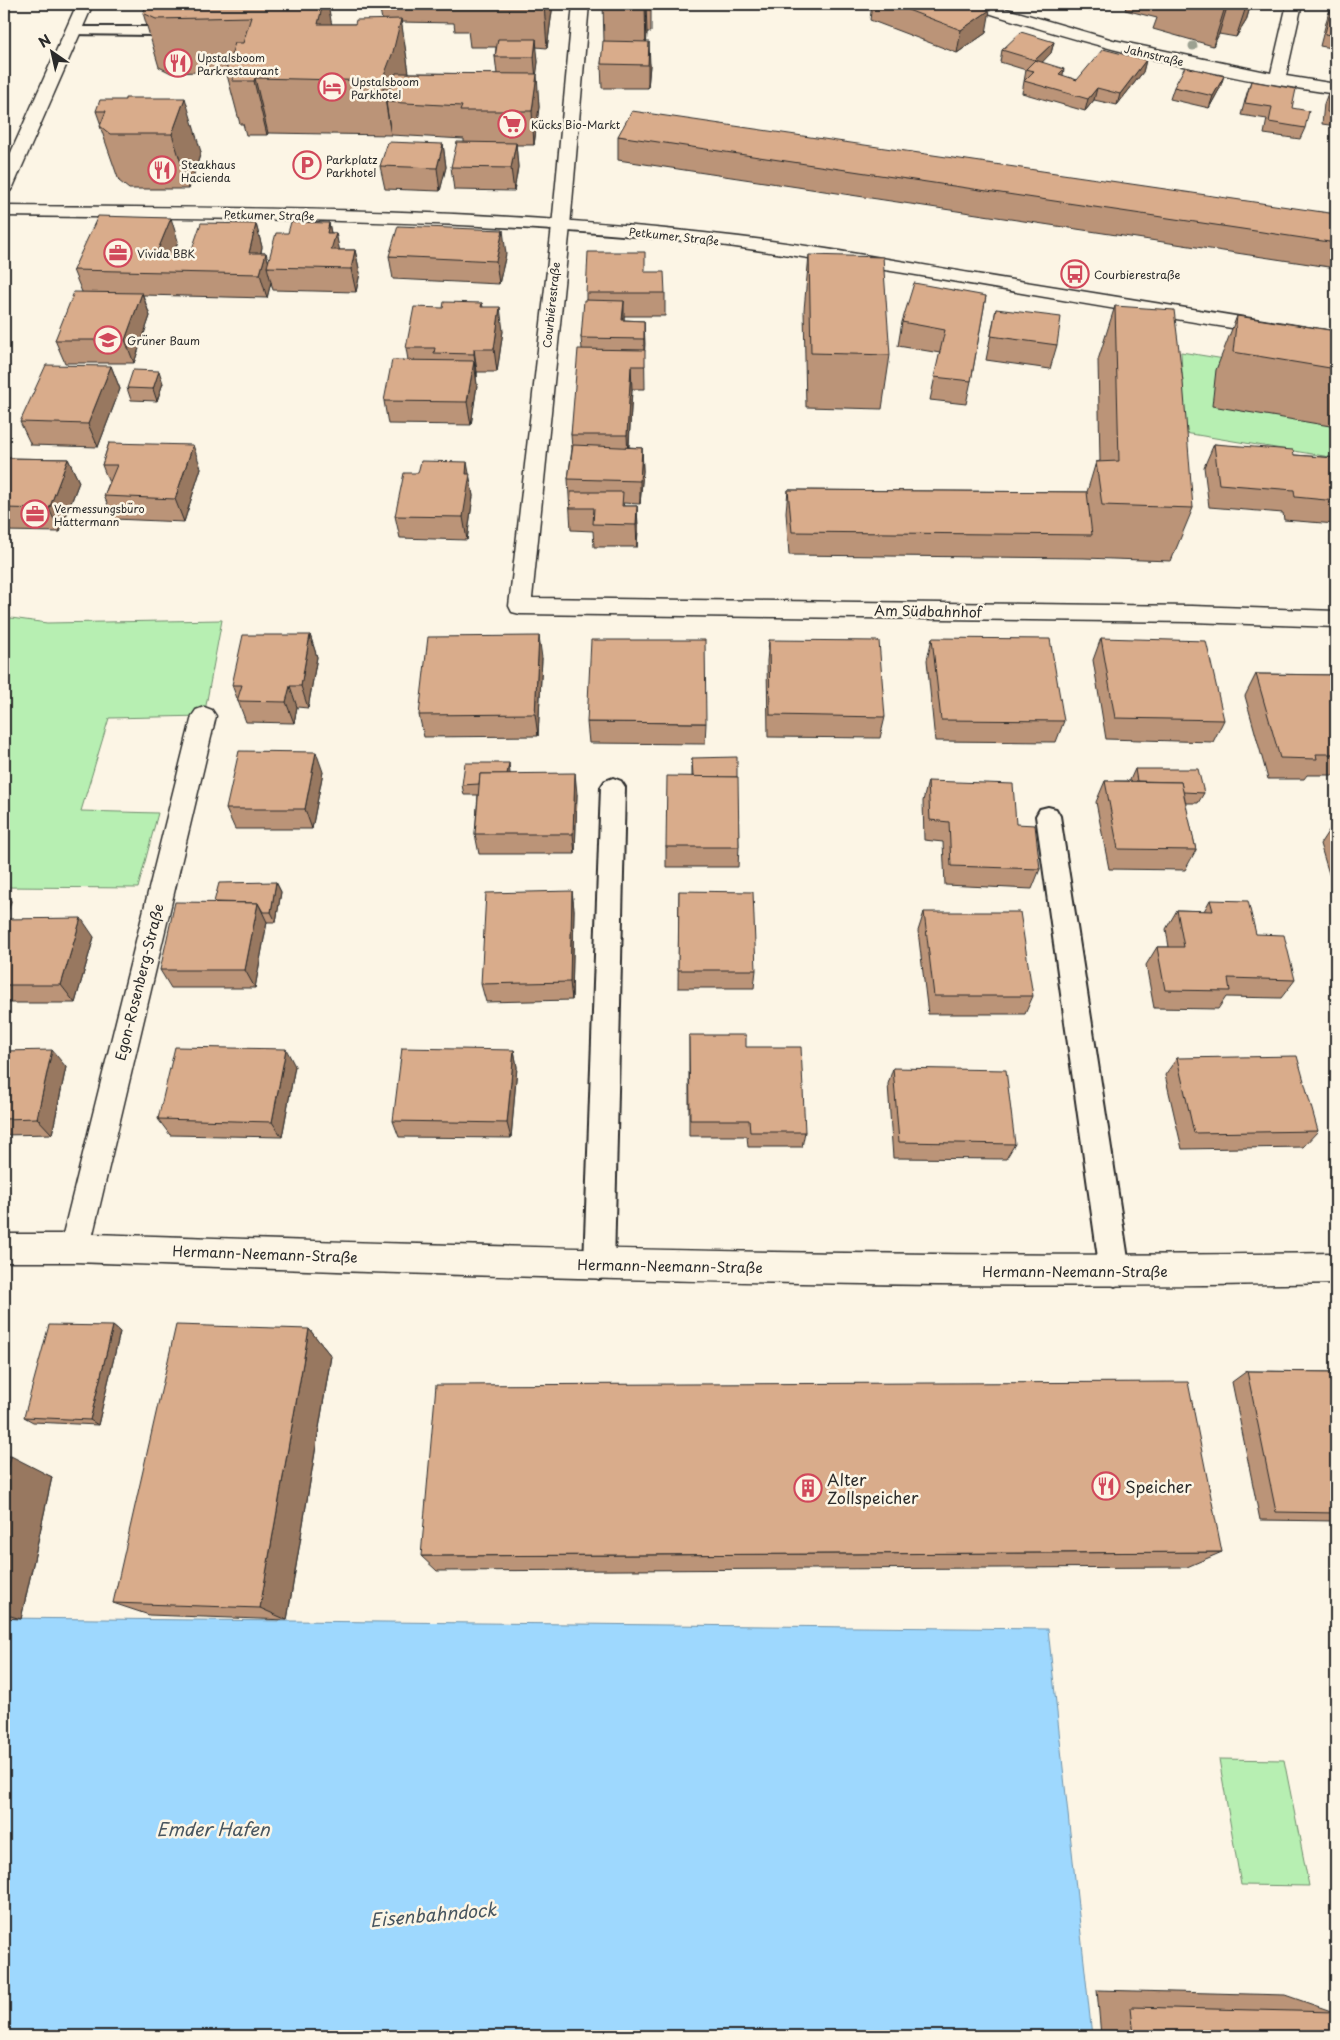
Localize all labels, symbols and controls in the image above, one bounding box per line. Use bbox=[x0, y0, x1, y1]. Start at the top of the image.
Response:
north arrow bbox=[28, 28, 78, 78]
text: N bbox=[34, 29, 55, 53]
street label: Jahnstraße bbox=[1123, 40, 1186, 70]
restaurant icon: Upstalsboom Parkrestaurant bbox=[163, 48, 193, 78]
place label: Upstalsboom Parkrestaurant bbox=[197, 49, 279, 79]
hotel icon: Upstalsboom Parkhotel bbox=[317, 72, 347, 102]
place label: Upstalsboom Parkhotel bbox=[351, 73, 419, 103]
supermarket icon: Kücks Bio-Markt bbox=[497, 109, 527, 139]
place label: Kücks Bio-Markt bbox=[531, 116, 621, 133]
parking icon: Parkplatz Parkhotel bbox=[292, 150, 322, 180]
place label: Parkplatz Parkhotel bbox=[326, 151, 378, 181]
restaurant icon: Steakhaus Hacienda bbox=[147, 155, 177, 185]
place label: Steakhaus Hacienda bbox=[181, 156, 235, 186]
street label: Petkumer Straße bbox=[224, 206, 315, 224]
street label: Petkumer Straße bbox=[628, 223, 720, 249]
office icon: Vivida BBK bbox=[103, 238, 133, 268]
place label: Vivida BBK bbox=[137, 245, 196, 262]
bus stop icon: Courbierestraße bbox=[1060, 259, 1090, 289]
street label: Courbiérestraße bbox=[538, 261, 564, 349]
place label: Courbierestraße bbox=[1094, 266, 1181, 283]
school or university icon: Grüner Baum bbox=[93, 325, 123, 355]
place label: Grüner Baum bbox=[127, 332, 200, 349]
office icon: Vermessungsbüro Hattermann bbox=[20, 499, 50, 529]
place label: Vermessungsbüro Hattermann bbox=[54, 500, 145, 530]
street label: Am Südbahnhof bbox=[874, 600, 984, 622]
street label: Egon-Rosenberg-Straße bbox=[109, 901, 169, 1063]
street label: Hermann-Neemann-Straße bbox=[172, 1240, 358, 1268]
street label: Hermann-Neemann-Straße bbox=[577, 1254, 763, 1278]
street label: Hermann-Neemann-Straße bbox=[982, 1261, 1168, 1282]
place label: Alter Zollspeicher bbox=[827, 1467, 919, 1509]
restaurant icon: Speicher bbox=[1091, 1471, 1121, 1501]
building icon: Alter Zollspeicher bbox=[793, 1473, 823, 1503]
place label: Speicher bbox=[1125, 1474, 1192, 1498]
water label: Emder Hafen bbox=[156, 1815, 271, 1842]
water label: Eisenbahndock bbox=[369, 1895, 498, 1933]

